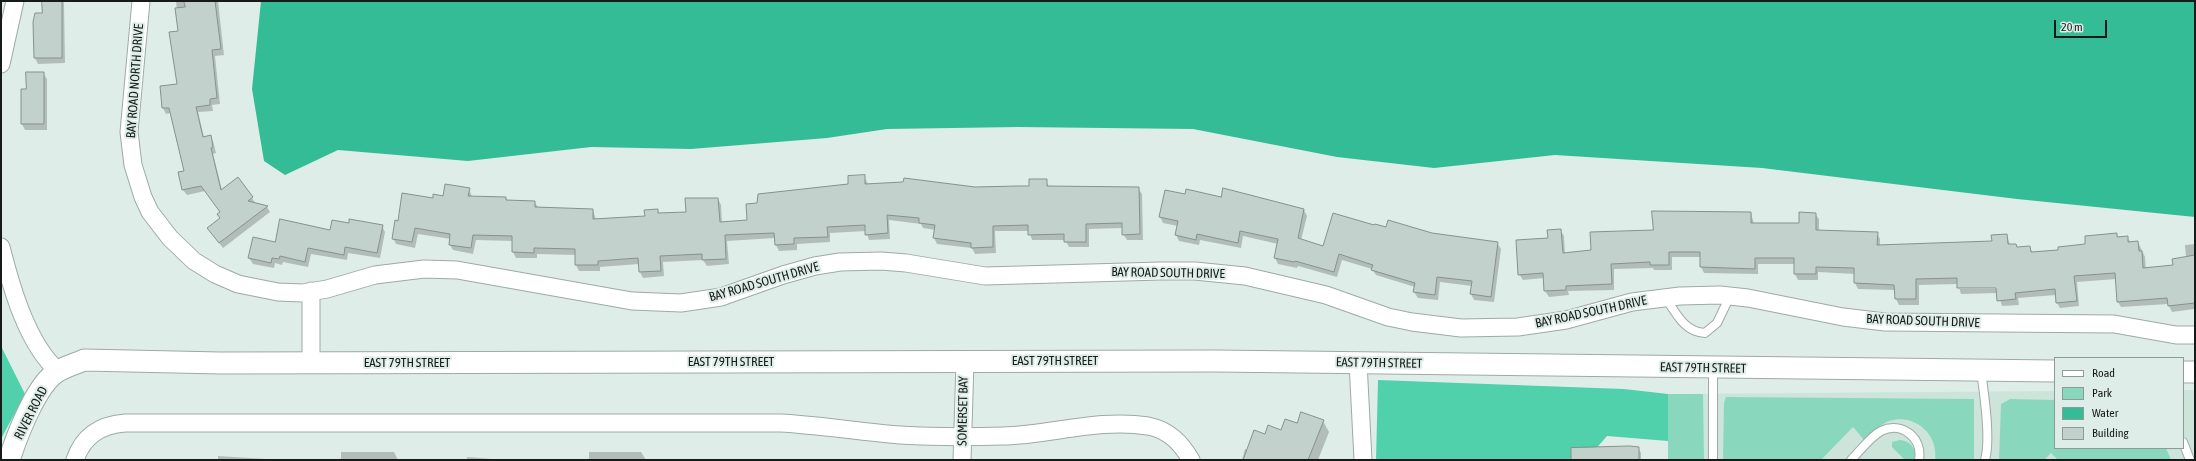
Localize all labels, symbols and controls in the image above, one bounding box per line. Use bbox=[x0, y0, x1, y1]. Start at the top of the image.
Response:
scale bar bbox=[2056, 12, 2109, 38]
text: 20 m bbox=[2061, 20, 2083, 34]
street label: BAY ROAD NORTH DRIVE bbox=[123, 23, 147, 139]
street label: BAY ROAD SOUTH DRIVE bbox=[707, 259, 821, 305]
street label: BAY ROAD SOUTH DRIVE bbox=[1111, 264, 1225, 282]
street label: BAY ROAD SOUTH DRIVE bbox=[1534, 293, 1648, 331]
street label: BAY ROAD SOUTH DRIVE bbox=[1866, 311, 1980, 331]
street label: EAST 79TH STREET bbox=[1012, 353, 1098, 369]
street label: EAST 79TH STREET bbox=[688, 354, 774, 370]
street label: EAST 79TH STREET bbox=[1336, 354, 1422, 372]
street label: EAST 79TH STREET bbox=[364, 355, 450, 371]
legend bbox=[2054, 357, 2184, 449]
street label: EAST 79TH STREET bbox=[1660, 359, 1746, 377]
text: Road bbox=[2092, 366, 2115, 380]
street label: SOMERSET BAY bbox=[955, 376, 971, 446]
street label: RIVER ROAD bbox=[11, 384, 51, 442]
text: Park bbox=[2092, 386, 2112, 400]
text: Water bbox=[2092, 406, 2118, 420]
text: Building bbox=[2092, 426, 2129, 440]

